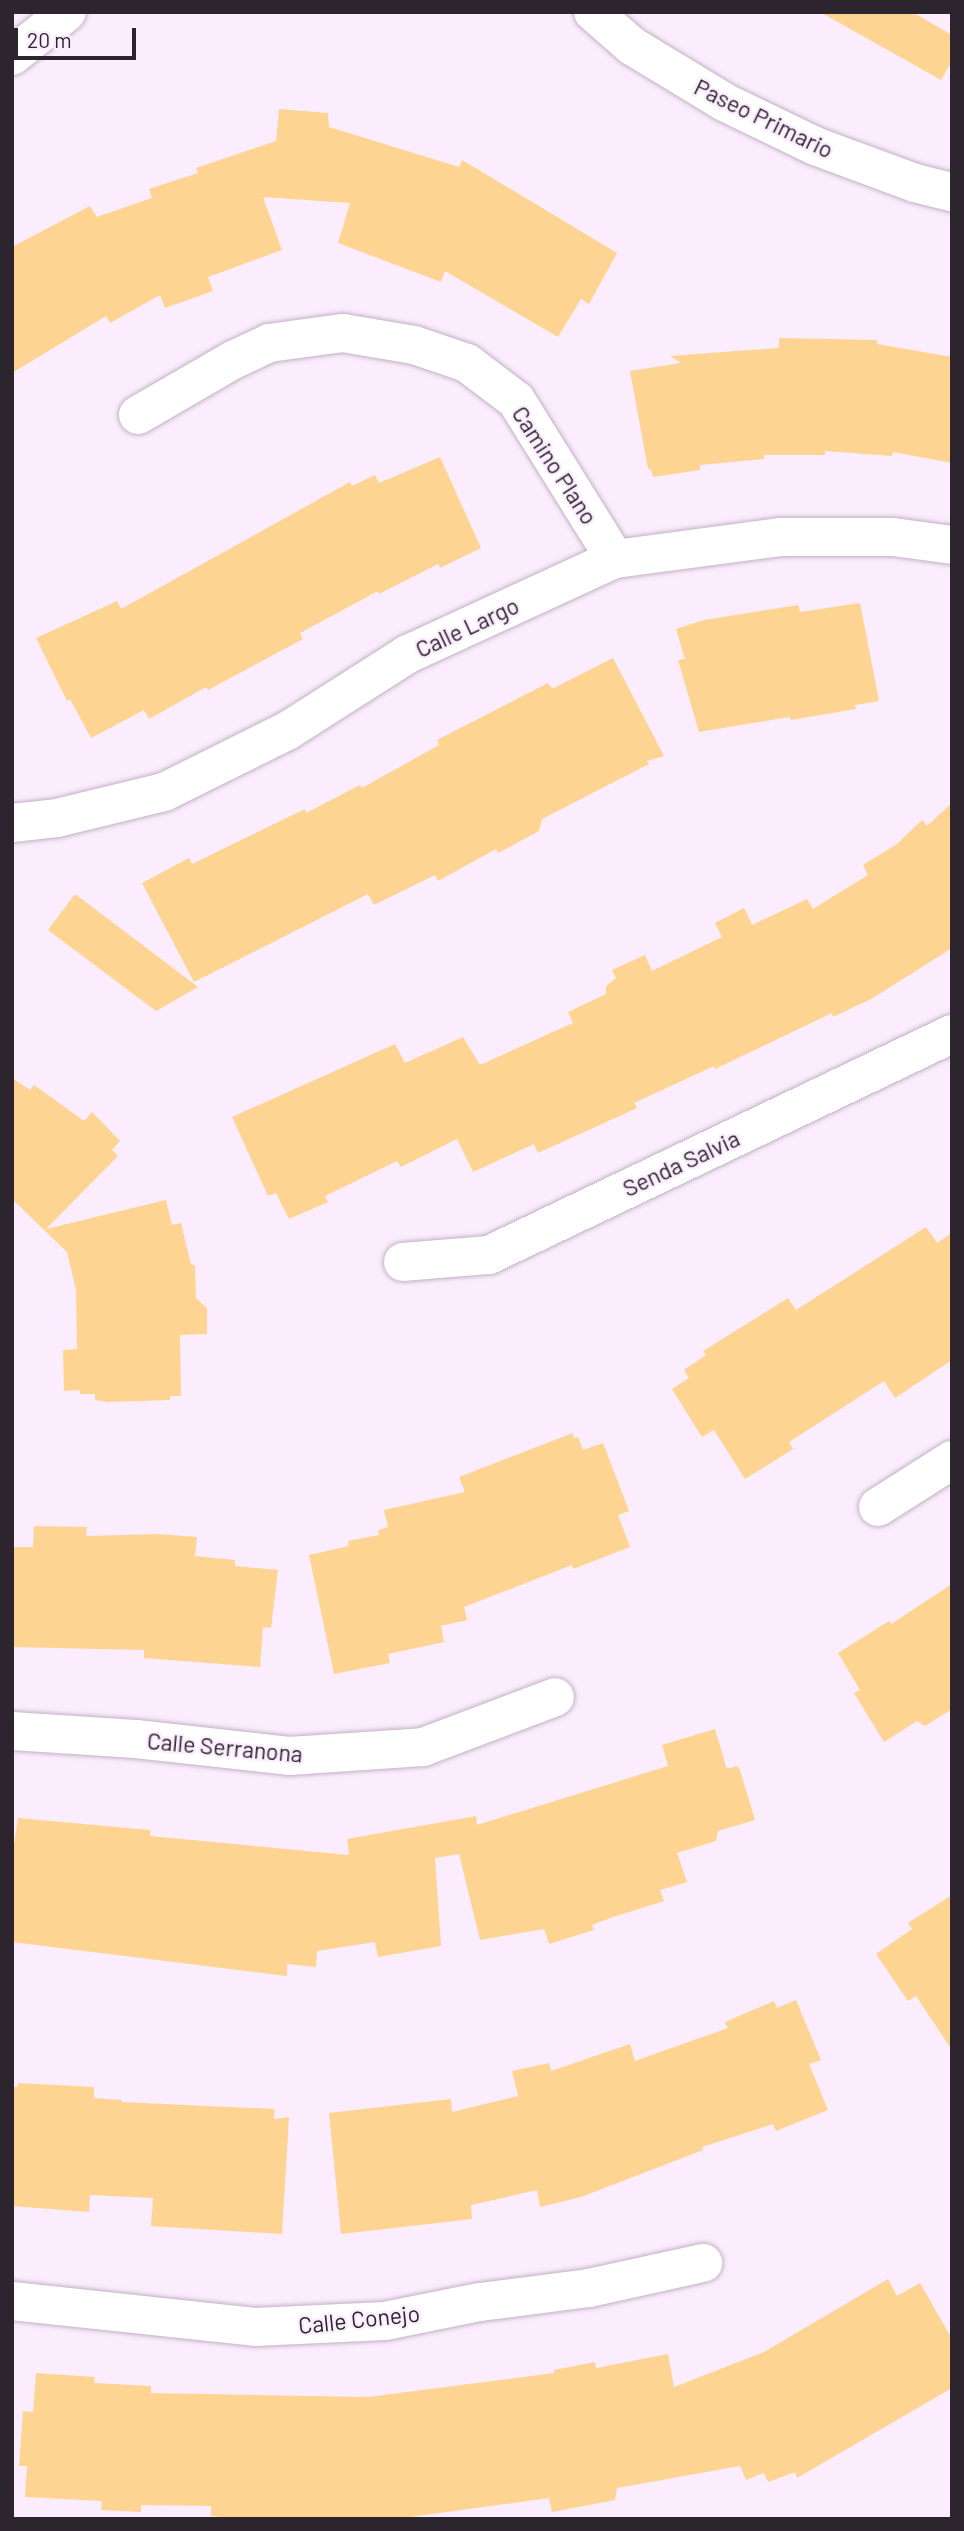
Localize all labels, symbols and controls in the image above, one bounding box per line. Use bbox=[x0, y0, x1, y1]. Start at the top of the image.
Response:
scale bar bbox=[18, 14, 140, 58]
text: 20 m bbox=[27, 27, 72, 52]
street label: Paseo Primario bbox=[690, 72, 838, 164]
street label: Camino Plano bbox=[507, 401, 603, 529]
street label: Calle Largo bbox=[411, 591, 523, 663]
street label: Senda Salvia bbox=[618, 1124, 744, 1202]
street label: Calle Serranona bbox=[146, 1726, 304, 1768]
street label: Calle Conejo bbox=[297, 2299, 421, 2339]

